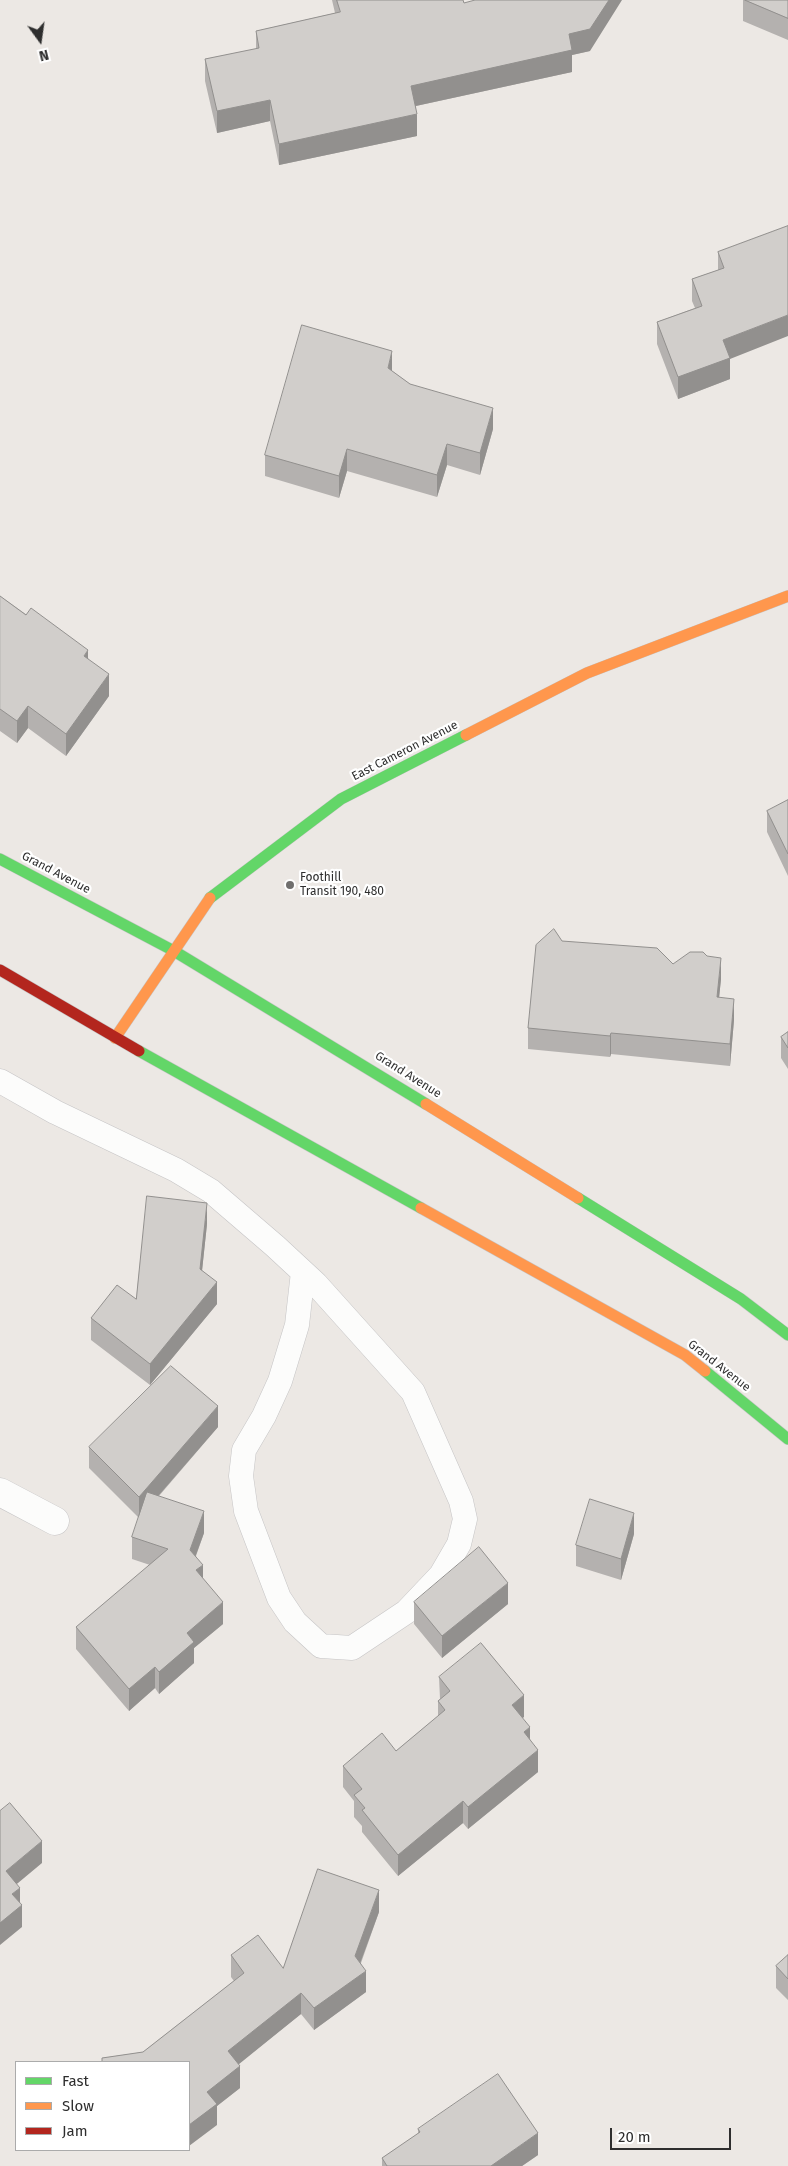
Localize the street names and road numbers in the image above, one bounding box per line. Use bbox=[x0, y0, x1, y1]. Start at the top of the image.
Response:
street label: East Cameron Avenue bbox=[350, 718, 460, 784]
street label: Grand Avenue bbox=[19, 849, 93, 897]
street label: Grand Avenue bbox=[372, 1049, 444, 1101]
street label: Grand Avenue bbox=[685, 1337, 753, 1395]

